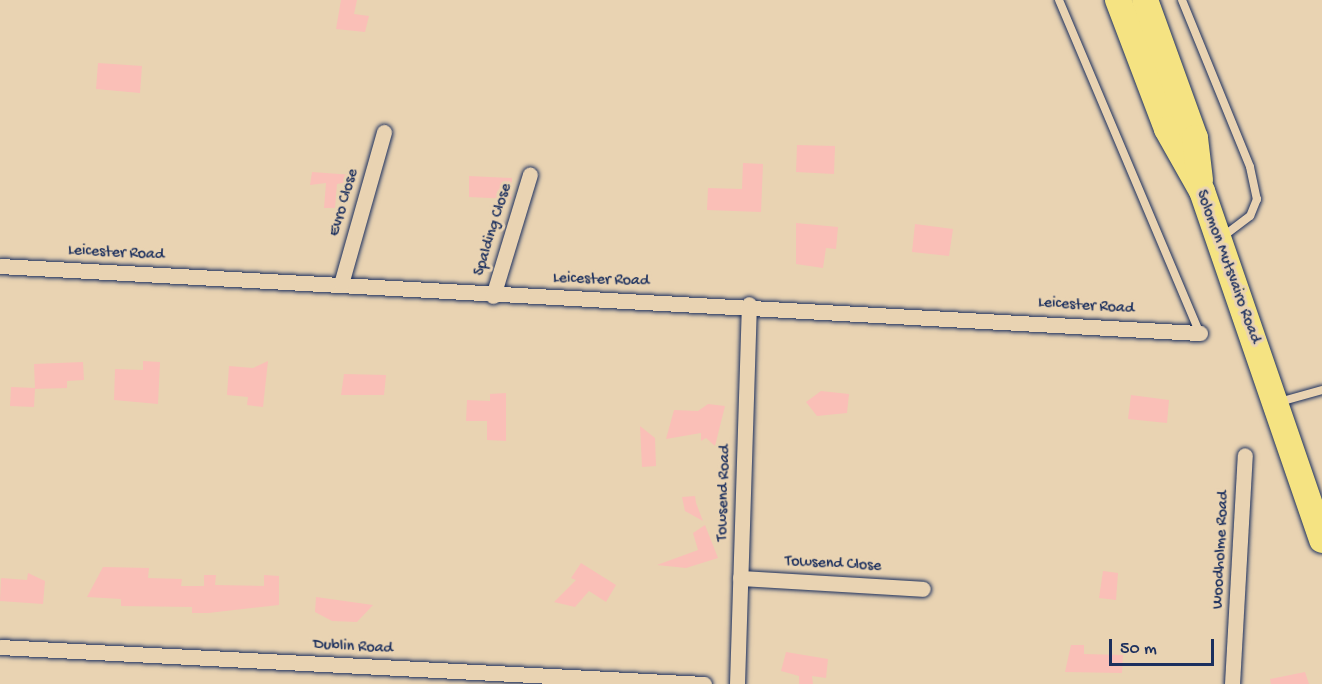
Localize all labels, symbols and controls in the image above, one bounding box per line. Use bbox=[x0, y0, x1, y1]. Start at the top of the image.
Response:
street label: Evro Close bbox=[326, 167, 364, 239]
street label: Spalding Close bbox=[471, 181, 517, 279]
street label: Solomon Mutsvairo Road bbox=[1190, 188, 1264, 346]
street label: Leicester Road bbox=[67, 242, 165, 266]
street label: Leicester Road bbox=[553, 270, 649, 292]
street label: Leicester Road bbox=[1037, 294, 1135, 320]
street label: Towsend Road bbox=[714, 444, 736, 542]
street label: Woodholme Road bbox=[1209, 490, 1235, 610]
street label: Towsend Close bbox=[784, 553, 882, 577]
scale bar bbox=[1112, 627, 1217, 665]
street label: Dublin Road bbox=[313, 636, 393, 660]
text: 50 m bbox=[1120, 639, 1157, 660]

